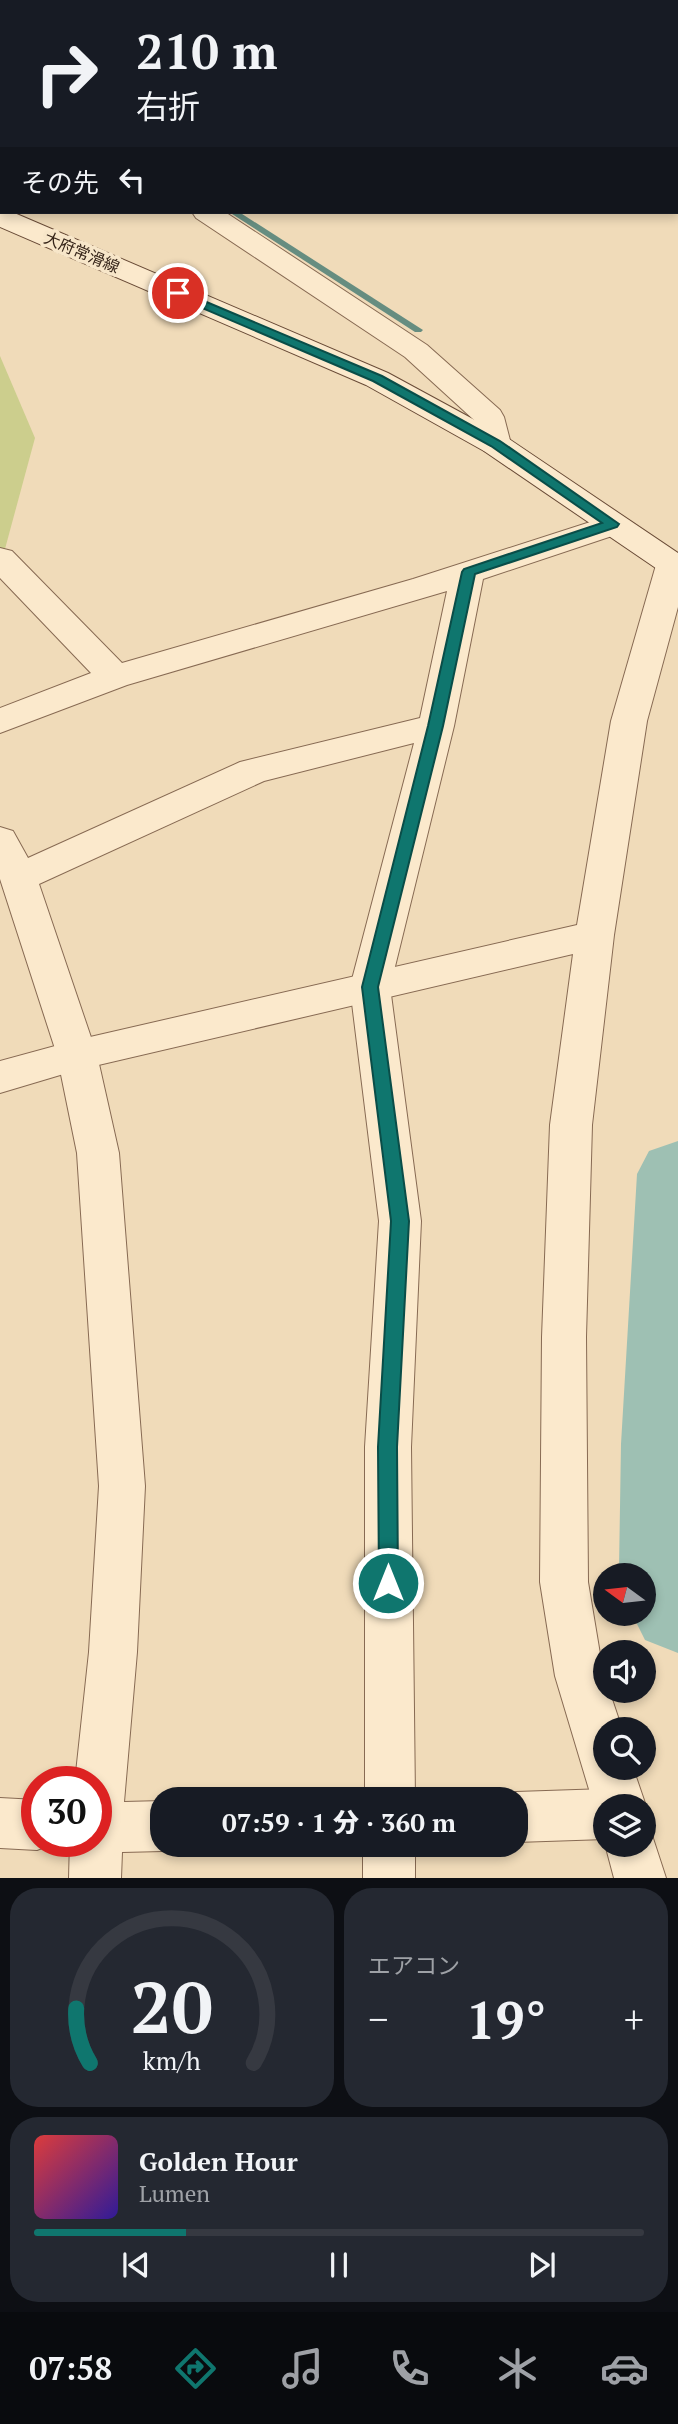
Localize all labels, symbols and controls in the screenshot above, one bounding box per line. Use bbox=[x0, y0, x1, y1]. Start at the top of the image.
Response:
text: 210 m bbox=[136, 18, 278, 83]
icon: right bbox=[21, 28, 112, 119]
text: 右折 bbox=[136, 85, 200, 127]
icon: left bbox=[113, 161, 151, 199]
text: その先 bbox=[21, 165, 99, 199]
street label: 大府常滑線 bbox=[41, 226, 123, 278]
pin bbox=[148, 263, 208, 323]
icon: arrive bbox=[159, 274, 197, 312]
position arrow bbox=[351, 1546, 425, 1620]
north arrow bbox=[593, 1563, 656, 1626]
map controls bbox=[593, 1563, 656, 1857]
button: sound bbox=[593, 1640, 656, 1703]
button: search bbox=[593, 1717, 656, 1780]
speed limit sign: 30 bbox=[21, 1766, 112, 1857]
button: layers bbox=[593, 1794, 656, 1857]
text: 07:59 · 1 分 · 360 m bbox=[222, 1805, 456, 1839]
text: エアコン bbox=[368, 1950, 460, 1981]
text: 20 bbox=[131, 1958, 213, 2055]
text: 19° bbox=[466, 1985, 546, 2054]
text: − bbox=[368, 1994, 388, 2044]
text: + bbox=[624, 1994, 644, 2044]
text: km/h bbox=[143, 2044, 201, 2077]
text: Golden Hour bbox=[139, 2144, 298, 2178]
text: Lumen bbox=[139, 2178, 210, 2209]
icon: previous bbox=[117, 2246, 155, 2284]
icon: pause bbox=[320, 2246, 358, 2284]
icon: next bbox=[523, 2246, 561, 2284]
icon: directions bbox=[171, 2344, 220, 2393]
icon: music bbox=[278, 2344, 327, 2393]
icon: phone bbox=[385, 2344, 434, 2393]
icon: climate bbox=[493, 2344, 542, 2393]
icon: car bbox=[600, 2344, 649, 2393]
text: 07:58 bbox=[29, 2347, 112, 2389]

